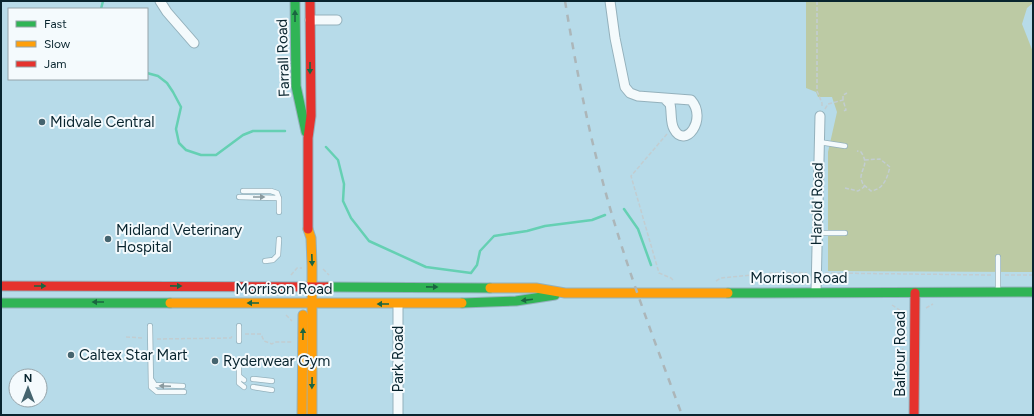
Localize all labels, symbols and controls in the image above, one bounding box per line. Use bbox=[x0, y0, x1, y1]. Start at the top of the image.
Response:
legend bbox=[8, 8, 148, 80]
one-way arrow bbox=[292, 9, 298, 22]
text: Fast bbox=[44, 17, 67, 31]
street label: Farrall Road bbox=[273, 19, 293, 97]
text: Slow bbox=[44, 37, 71, 51]
text: Jam bbox=[44, 57, 67, 71]
one-way arrow bbox=[307, 62, 313, 75]
place label: Midvale Central bbox=[50, 113, 155, 131]
marker: Midvale Central bbox=[37, 117, 47, 127]
street label: Harold Road bbox=[807, 162, 827, 246]
one-way arrow bbox=[253, 194, 266, 200]
place label: Midland Veterinary Hospital bbox=[116, 221, 242, 256]
marker: Midland Veterinary Hospital bbox=[103, 234, 113, 244]
one-way arrow bbox=[309, 254, 315, 267]
street label: Morrison Road bbox=[750, 269, 848, 287]
street label: Morrison Road bbox=[235, 280, 333, 298]
one-way arrow bbox=[34, 283, 47, 289]
one-way arrow bbox=[170, 283, 183, 289]
one-way arrow bbox=[426, 284, 439, 290]
one-way arrow bbox=[521, 297, 533, 303]
one-way arrow bbox=[91, 299, 104, 305]
one-way arrow bbox=[246, 300, 259, 306]
one-way arrow bbox=[376, 301, 389, 307]
street label: Balfour Road bbox=[891, 311, 909, 397]
street label: Park Road bbox=[389, 326, 407, 392]
one-way arrow bbox=[300, 327, 306, 340]
place label: Caltex Star Mart bbox=[79, 346, 188, 364]
marker: Caltex Star Mart bbox=[66, 350, 76, 360]
place label: Ryderwear Gym bbox=[223, 352, 330, 370]
marker: Ryderwear Gym bbox=[210, 356, 220, 366]
north arrow bbox=[8, 368, 48, 408]
text: N bbox=[24, 372, 32, 385]
one-way arrow bbox=[309, 377, 315, 390]
one-way arrow bbox=[159, 382, 171, 389]

